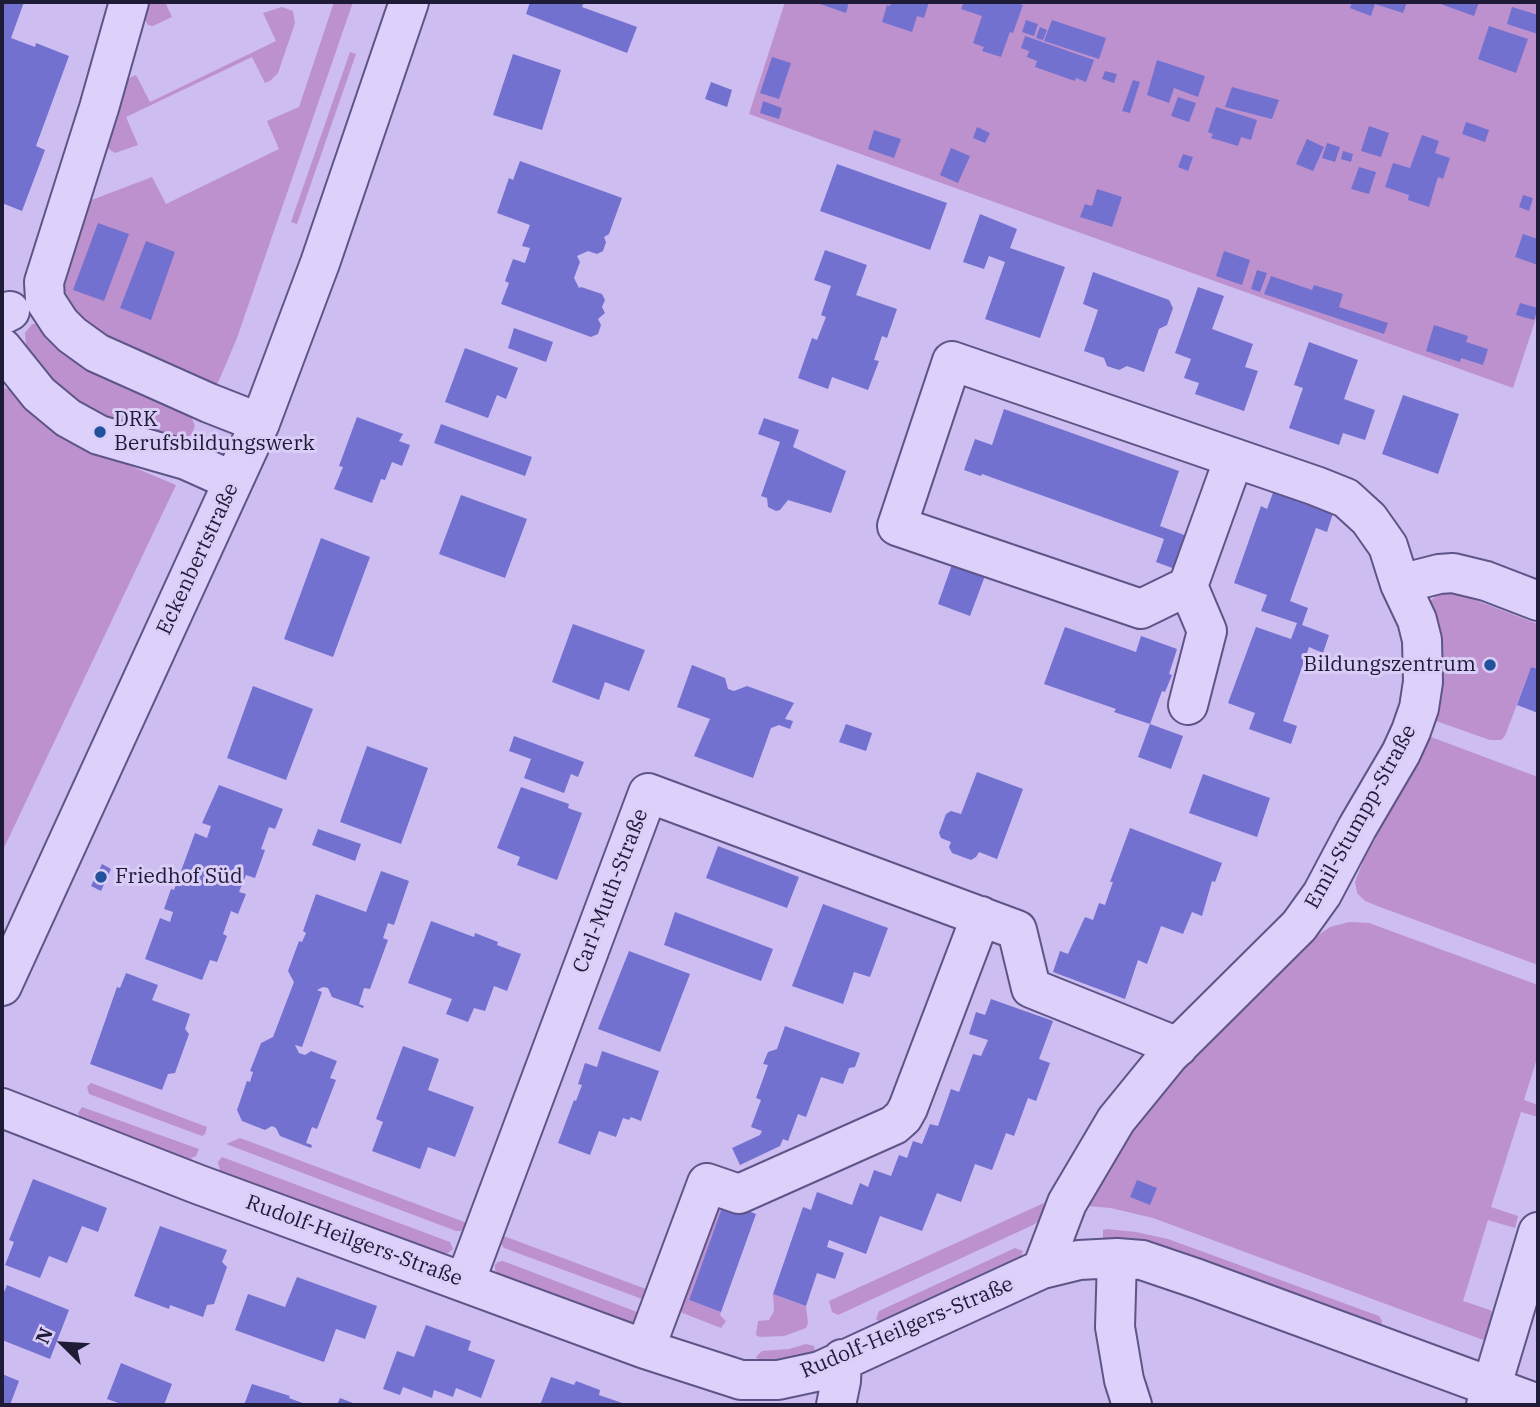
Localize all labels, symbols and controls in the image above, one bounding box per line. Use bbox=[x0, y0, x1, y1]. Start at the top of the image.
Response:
place label: DRK Berufsbildungswerk bbox=[114, 407, 315, 457]
marker: DRK Berufsbildungswerk bbox=[92, 424, 108, 440]
street label: Eckenbertstraße bbox=[152, 479, 244, 639]
place label: Bildungszentrum bbox=[1303, 652, 1476, 678]
marker: Bildungszentrum bbox=[1482, 657, 1498, 673]
street label: Emil-Stumpp-Straße bbox=[1300, 721, 1422, 913]
street label: Carl-Muth-Straße bbox=[568, 805, 654, 977]
place label: Friedhof Süd bbox=[115, 864, 243, 890]
marker: Friedhof Süd bbox=[93, 869, 109, 885]
street label: Rudolf-Heilgers-Straße bbox=[242, 1190, 466, 1292]
street label: Rudolf-Heilgers-Straße bbox=[797, 1272, 1017, 1384]
north arrow bbox=[28, 1309, 98, 1379]
text: N bbox=[30, 1324, 58, 1347]

